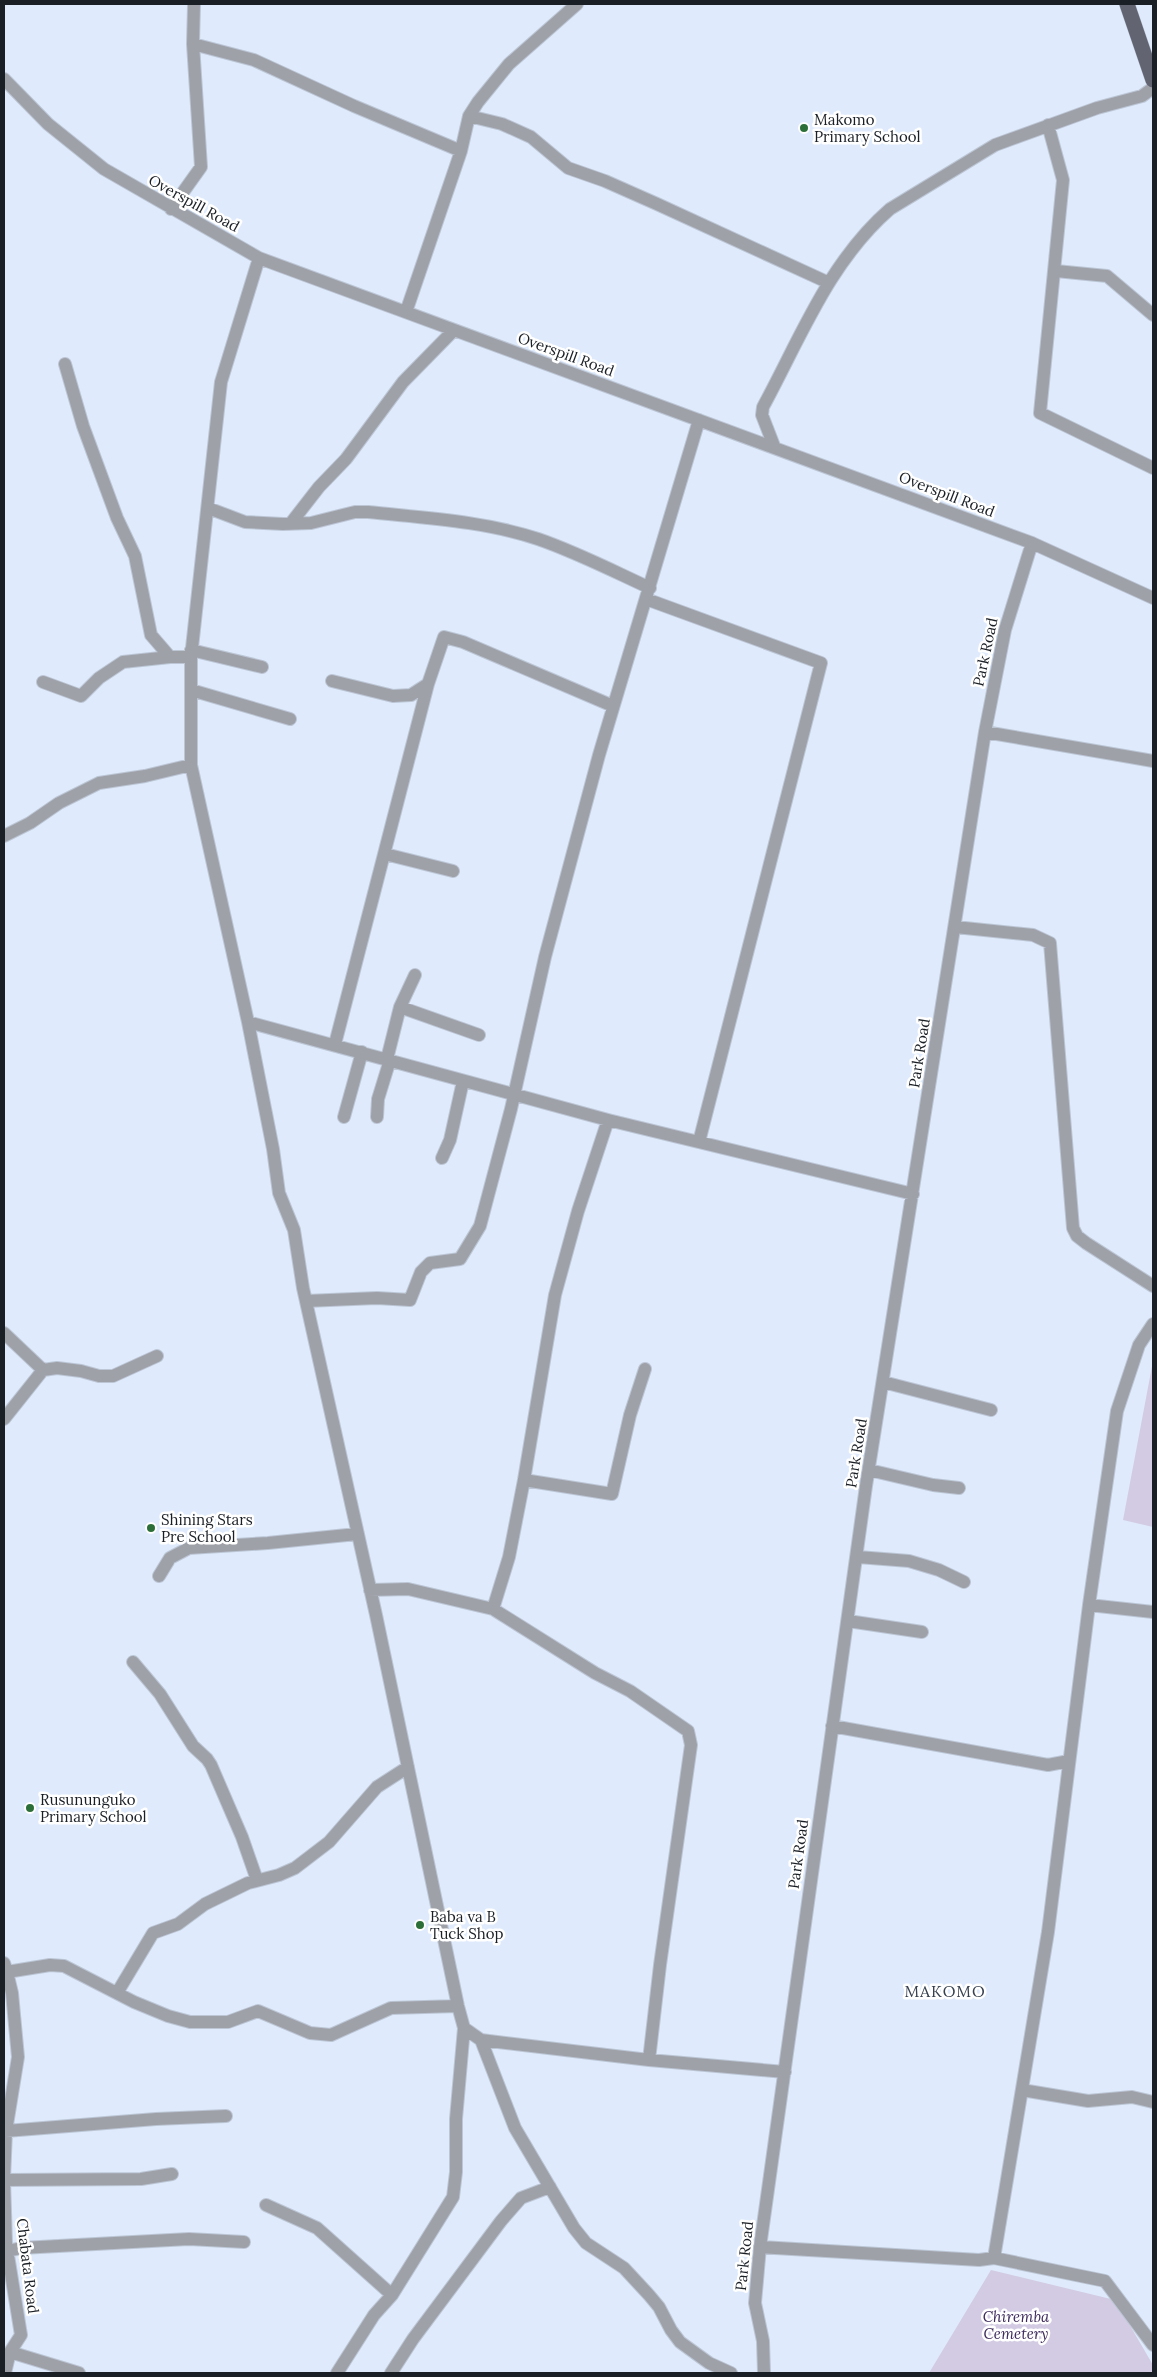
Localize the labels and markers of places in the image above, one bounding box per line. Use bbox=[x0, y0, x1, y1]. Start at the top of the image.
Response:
place label: Makomo Primary School bbox=[814, 110, 921, 146]
marker: Makomo Primary School bbox=[798, 122, 810, 134]
place label: Shining Stars Pre School bbox=[161, 1510, 253, 1546]
marker: Shining Stars Pre School bbox=[145, 1522, 157, 1534]
place label: Rusununguko Primary School bbox=[40, 1790, 147, 1826]
marker: Rusununguko Primary School bbox=[24, 1802, 36, 1814]
place label: Baba va B Tuck Shop bbox=[430, 1907, 504, 1943]
marker: Baba va B Tuck Shop bbox=[414, 1919, 426, 1931]

